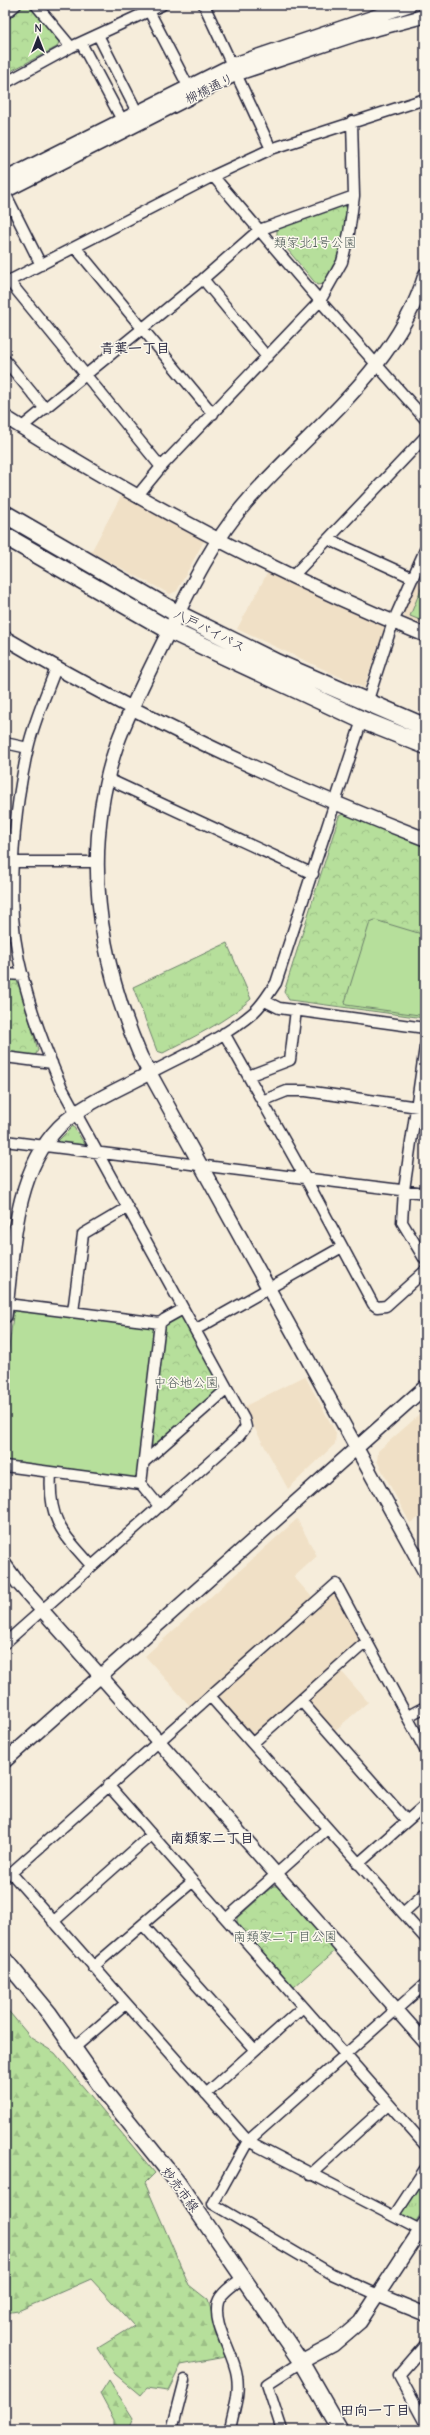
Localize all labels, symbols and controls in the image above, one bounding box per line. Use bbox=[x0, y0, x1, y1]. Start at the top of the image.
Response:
north arrow bbox=[18, 18, 58, 58]
text: N bbox=[34, 22, 42, 35]
street label: 柳橋通り bbox=[183, 70, 236, 107]
park label: 類家北1号公園 bbox=[273, 235, 357, 250]
district label: 青葉一丁目 bbox=[100, 340, 170, 357]
street label: 八戸バイパス bbox=[172, 606, 248, 655]
park label: 中谷地公園 bbox=[153, 1375, 219, 1390]
district label: 南類家二丁目 bbox=[170, 1830, 254, 1847]
park label: 南類家二丁目公園 bbox=[233, 1929, 337, 1944]
street label: 妙売市線 bbox=[159, 2164, 203, 2215]
district label: 田向一丁目 bbox=[340, 2402, 410, 2419]

